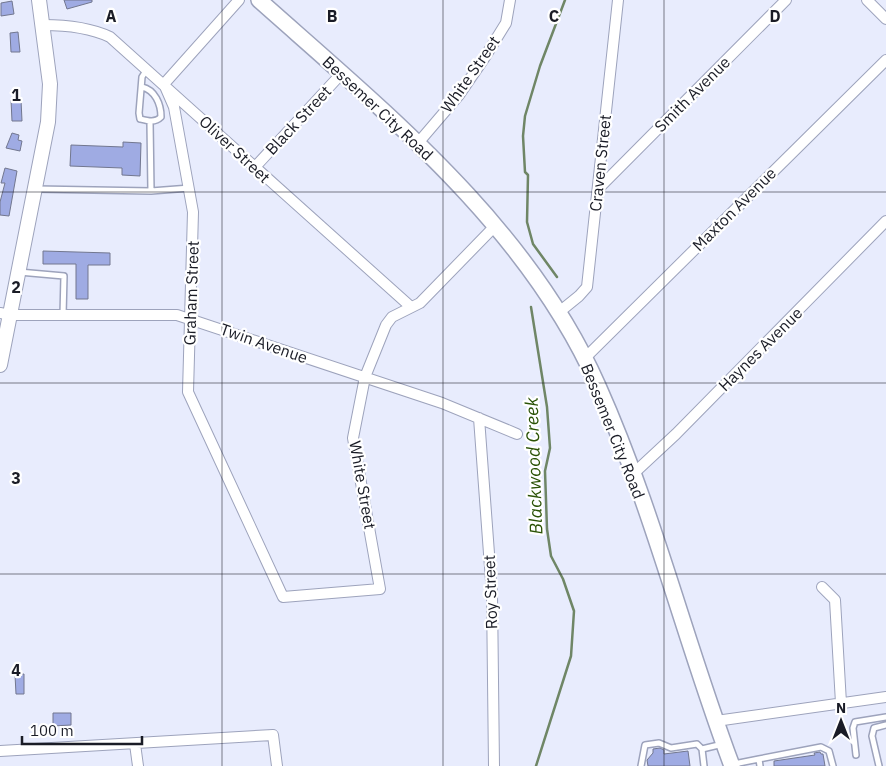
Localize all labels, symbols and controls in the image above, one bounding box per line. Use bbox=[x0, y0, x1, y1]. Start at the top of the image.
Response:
text: A bbox=[106, 6, 117, 26]
text: B bbox=[327, 6, 338, 26]
text: C bbox=[549, 6, 559, 26]
text: D bbox=[769, 6, 781, 26]
street label: White Street bbox=[436, 32, 504, 116]
street label: Bessemer City Road bbox=[319, 52, 437, 164]
street label: Smith Avenue bbox=[650, 52, 734, 136]
street label: Black Street bbox=[261, 81, 335, 159]
text: 1 bbox=[11, 85, 21, 105]
street label: Oliver Street bbox=[195, 111, 275, 187]
street label: Craven Street bbox=[585, 113, 615, 213]
street label: Maxton Avenue bbox=[688, 163, 780, 255]
street label: Graham Street bbox=[179, 240, 203, 346]
text: 2 bbox=[11, 277, 21, 297]
street label: Haynes Avenue bbox=[714, 303, 806, 395]
street label: Twin Avenue bbox=[218, 319, 311, 367]
street label: Bessemer City Road bbox=[577, 360, 649, 502]
water label: Blackwood Creek bbox=[520, 396, 547, 535]
street label: White Street bbox=[345, 439, 381, 531]
text: 3 bbox=[11, 468, 21, 488]
street label: Roy Street bbox=[479, 554, 501, 630]
text: 4 bbox=[11, 660, 21, 680]
north arrow bbox=[816, 696, 866, 746]
text: N bbox=[836, 699, 846, 717]
scale bar bbox=[22, 714, 142, 746]
text: 100 m bbox=[30, 721, 74, 740]

